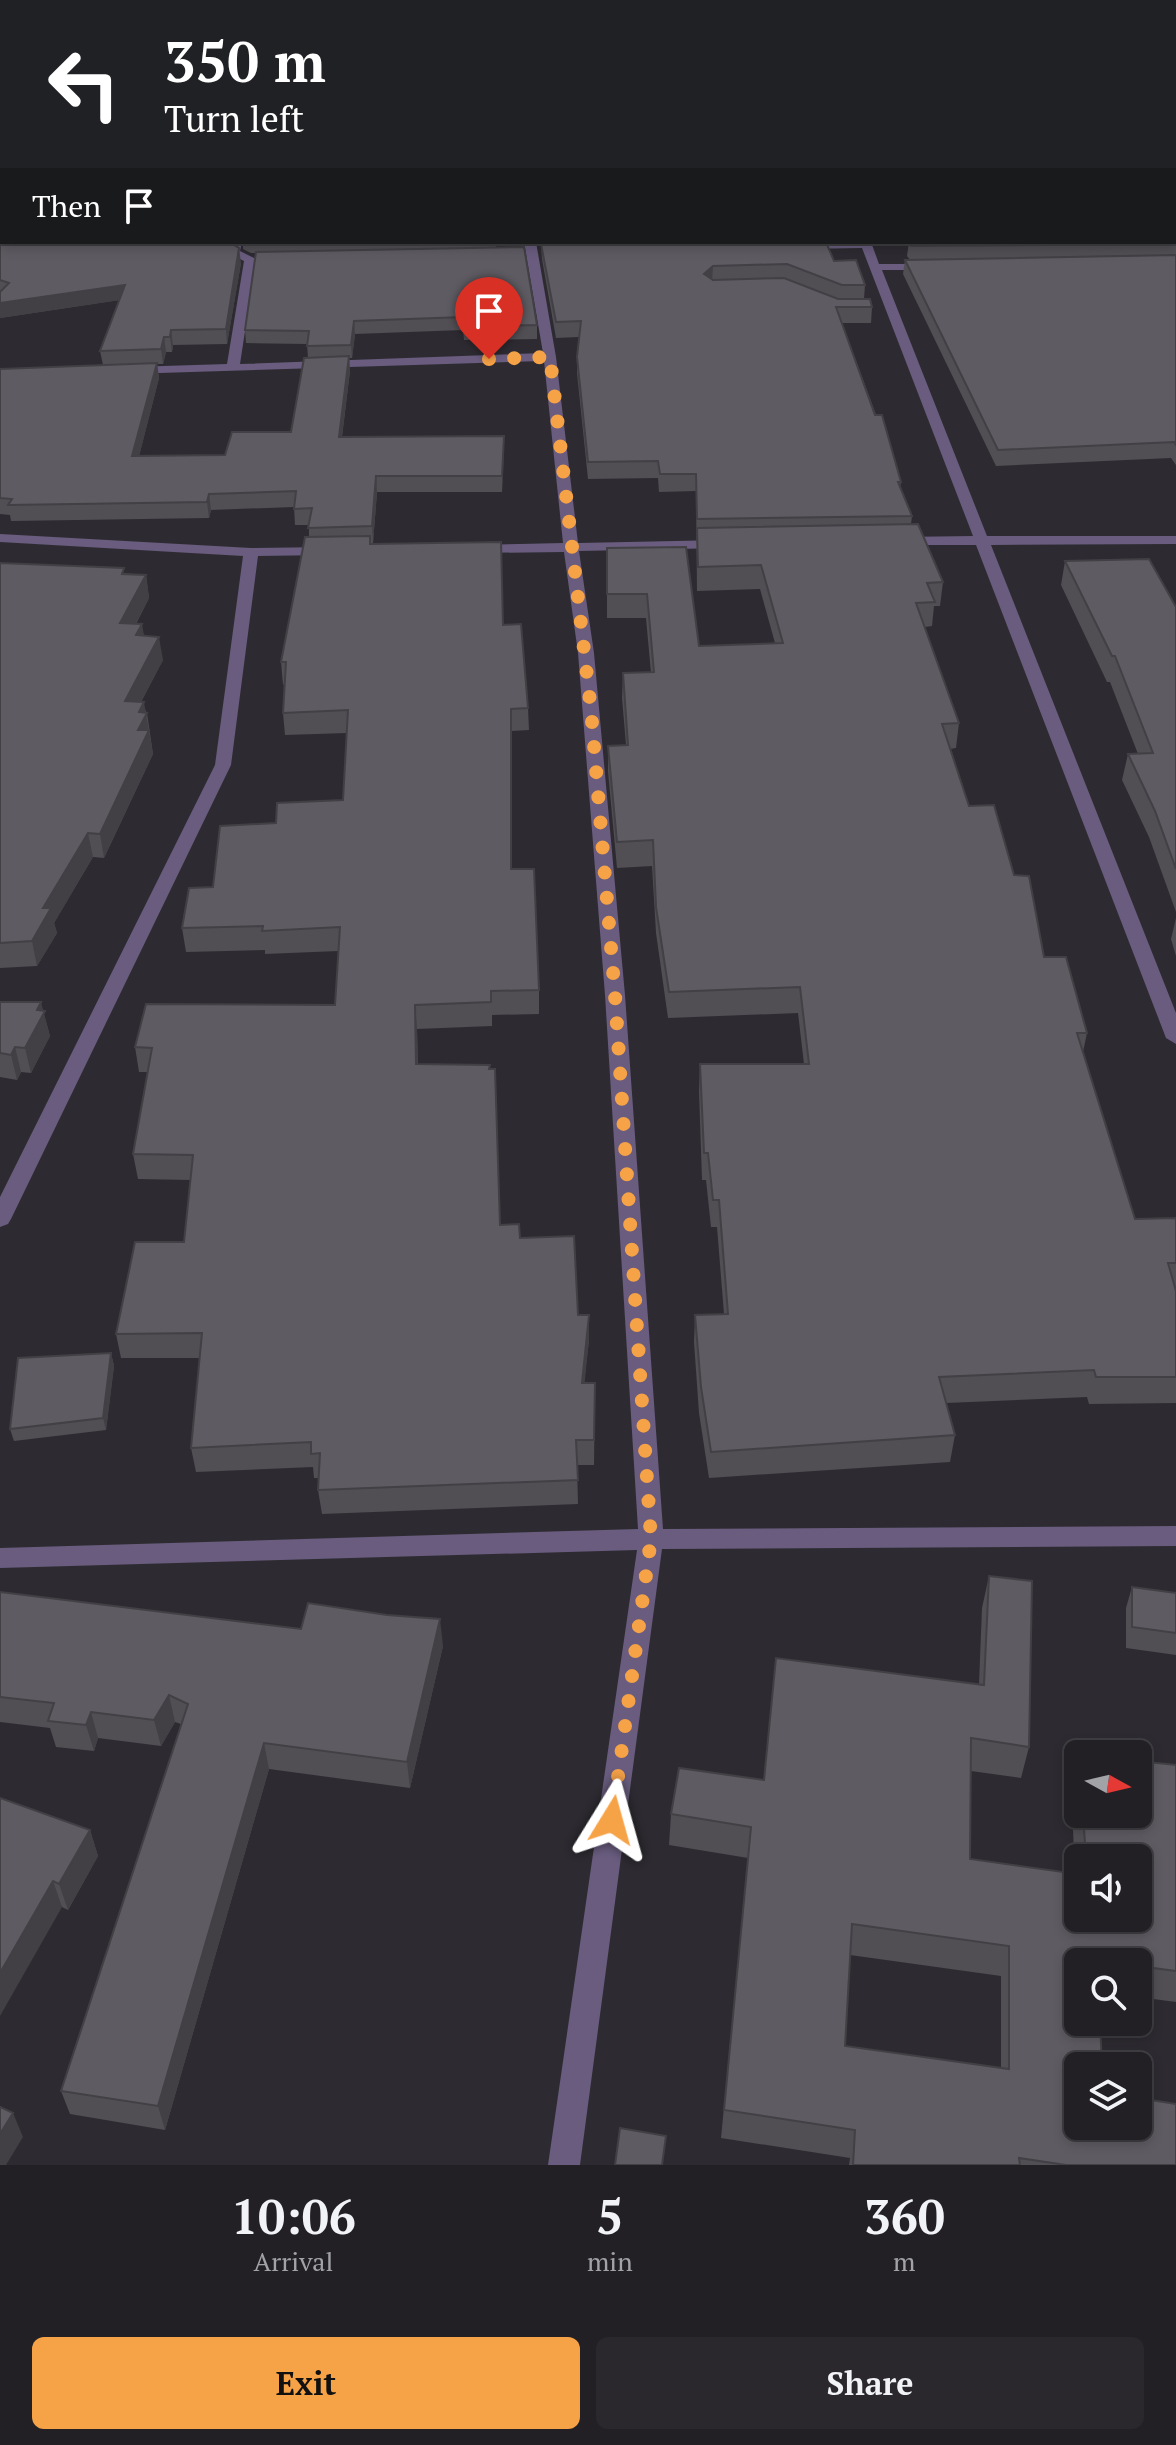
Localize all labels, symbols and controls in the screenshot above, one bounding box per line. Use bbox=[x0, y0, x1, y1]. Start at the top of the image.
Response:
text: 350 m bbox=[164, 24, 326, 98]
icon: left bbox=[32, 32, 136, 136]
text: Turn left bbox=[164, 95, 304, 142]
icon: arrive bbox=[117, 184, 161, 228]
text: Then bbox=[32, 186, 101, 226]
pin bbox=[455, 277, 523, 359]
icon: arrive bbox=[467, 289, 511, 333]
north arrow bbox=[1064, 1740, 1152, 1828]
map controls bbox=[1064, 1740, 1152, 2140]
position arrow bbox=[570, 1778, 654, 1862]
button: sound bbox=[1064, 1844, 1152, 1932]
button: search bbox=[1064, 1948, 1152, 2036]
button: layers bbox=[1064, 2052, 1152, 2140]
text: 10:06 bbox=[231, 2184, 356, 2248]
text: 5 bbox=[596, 2184, 623, 2248]
text: 360 bbox=[864, 2184, 945, 2248]
text: Arrival bbox=[254, 2244, 333, 2278]
text: min bbox=[587, 2244, 633, 2278]
text: m bbox=[893, 2244, 916, 2278]
button: Exit bbox=[32, 2337, 580, 2429]
button: Share bbox=[596, 2337, 1144, 2429]

